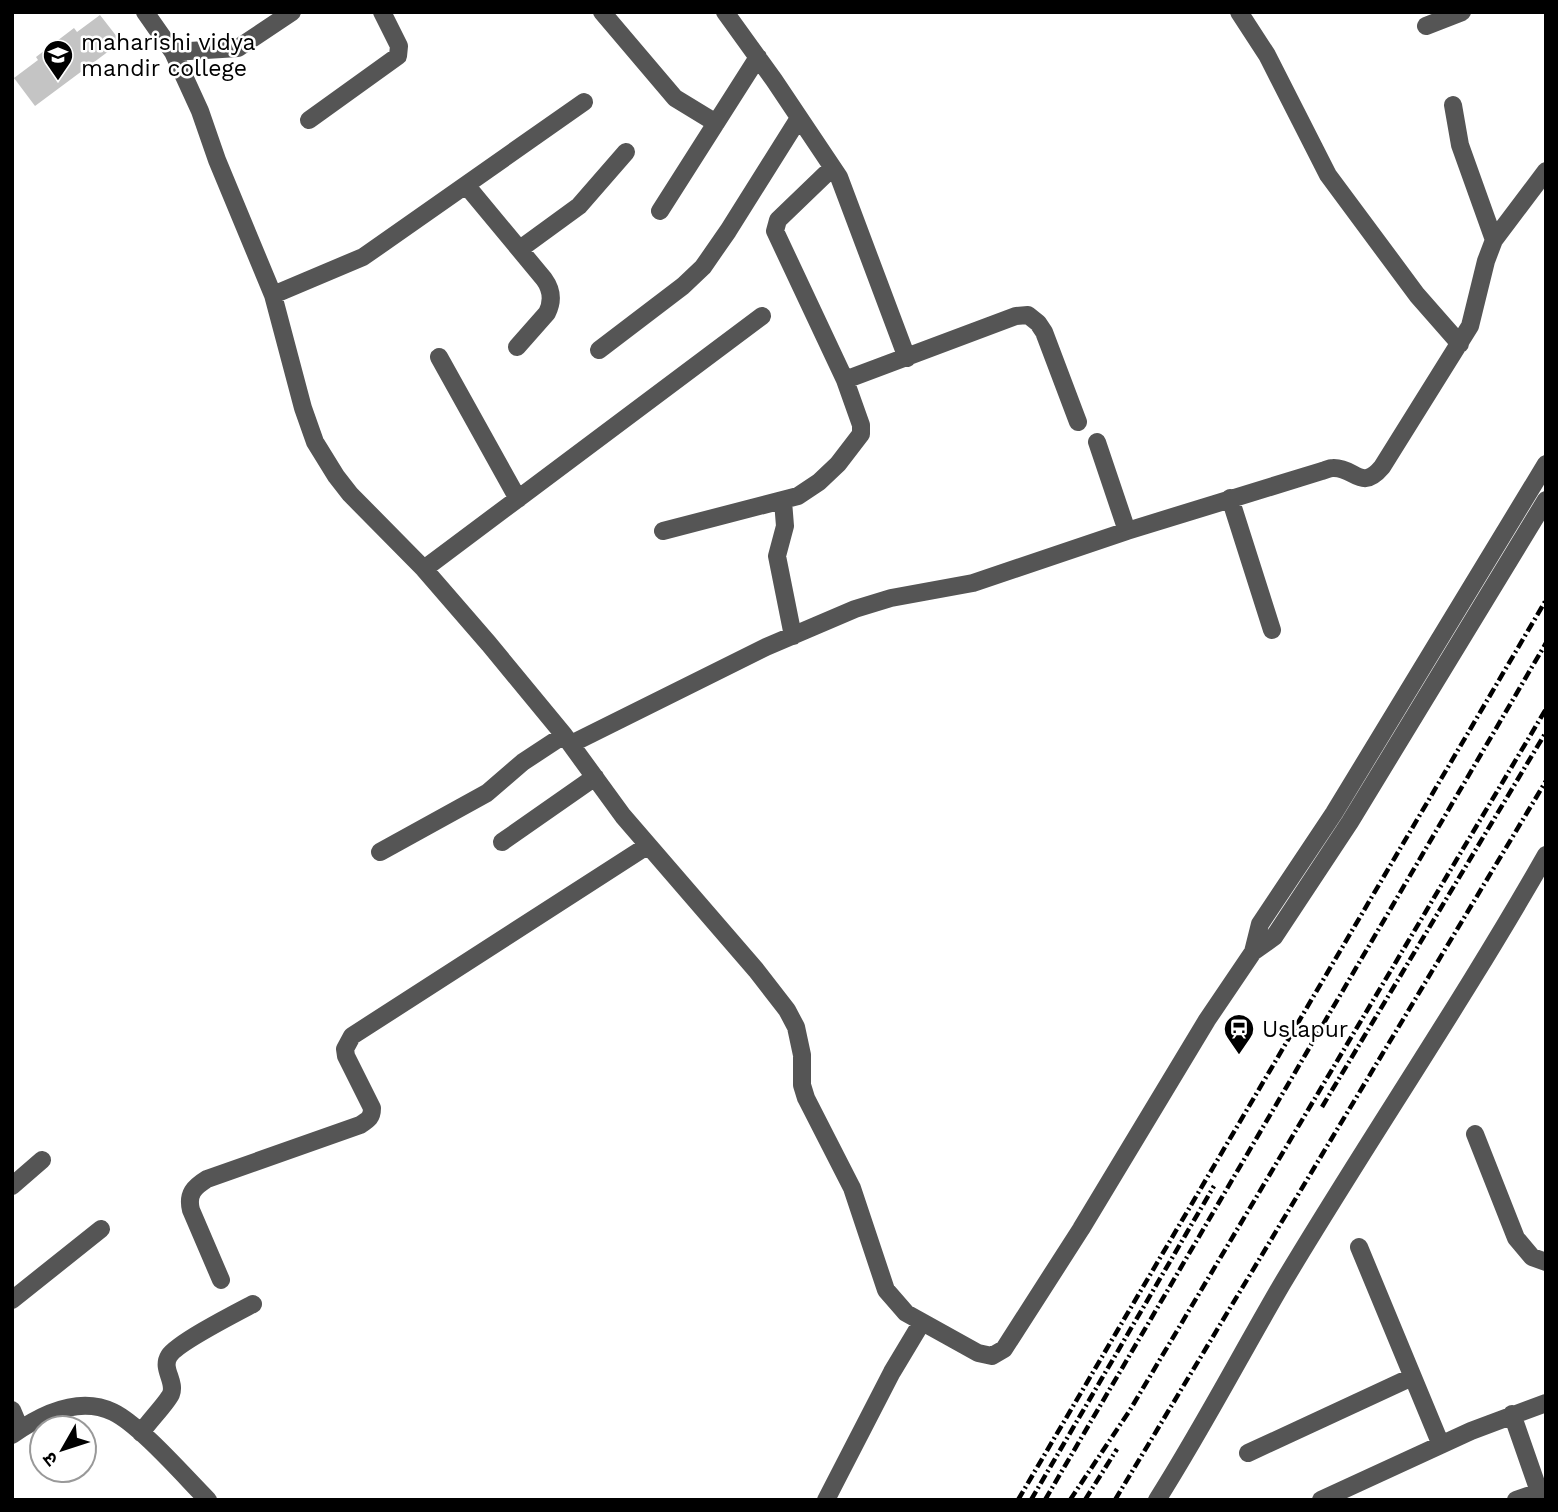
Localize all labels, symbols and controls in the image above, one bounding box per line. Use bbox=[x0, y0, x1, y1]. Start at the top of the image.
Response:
place label: maharishi vidya mandir college bbox=[81, 29, 256, 82]
school or university icon: maharishi vidya mandir college bbox=[41, 38, 75, 82]
station icon: Uslapur bbox=[1222, 1012, 1256, 1056]
place label: Uslapur bbox=[1262, 1016, 1348, 1043]
north arrow bbox=[28, 1414, 98, 1484]
text: उ bbox=[37, 1447, 63, 1471]

